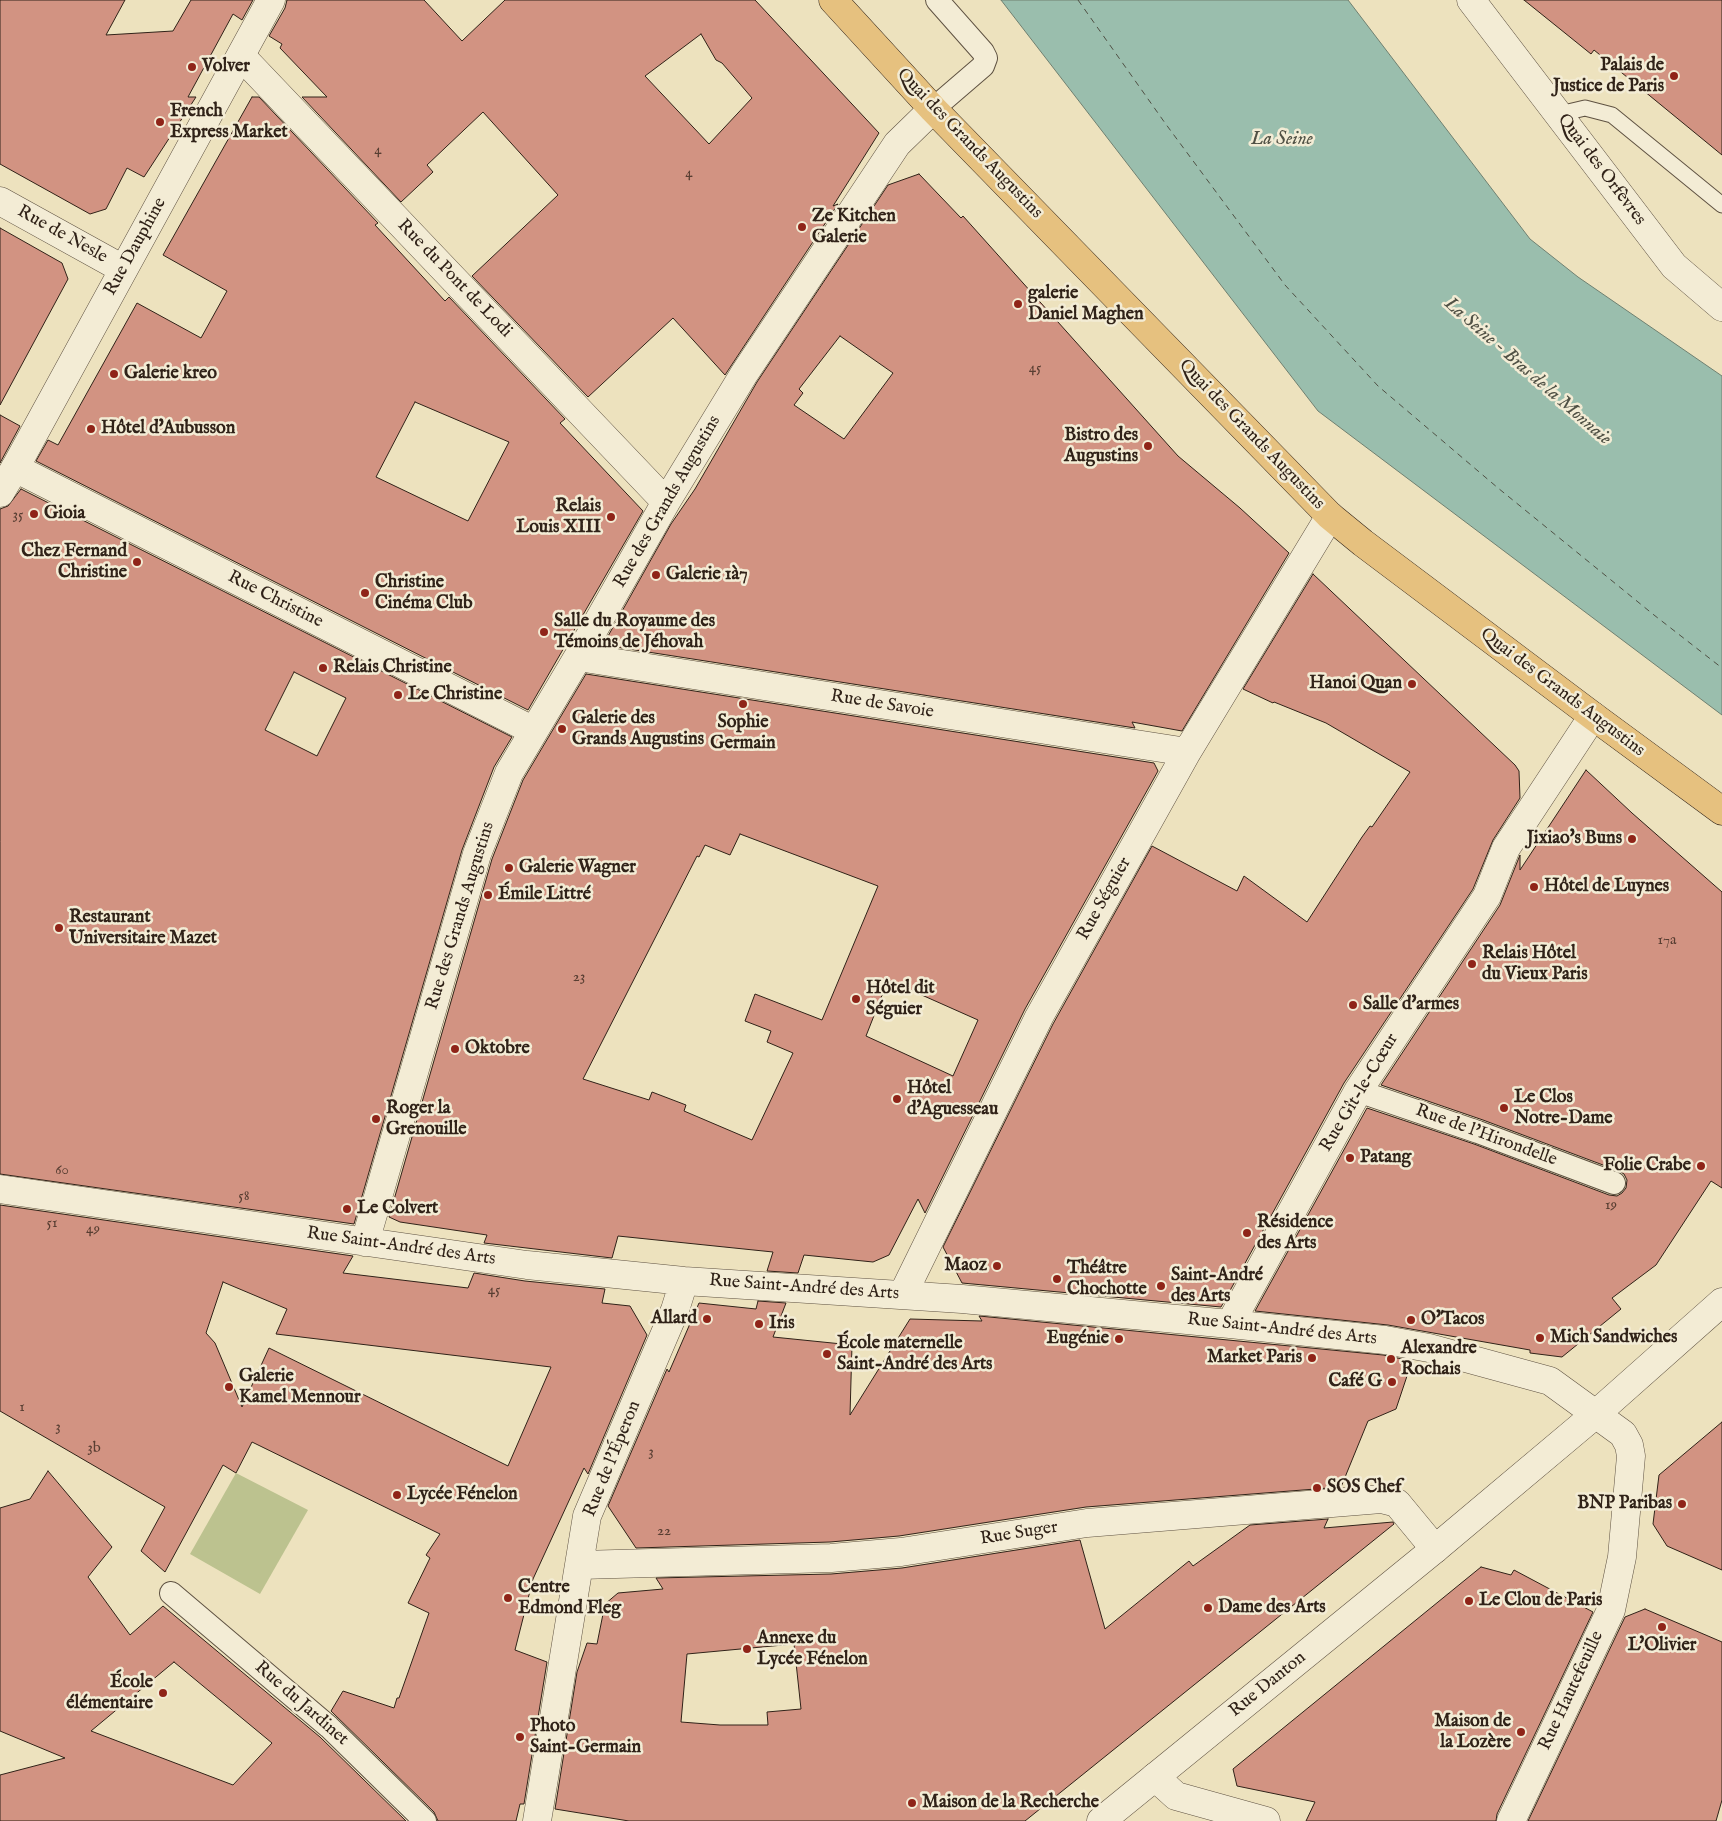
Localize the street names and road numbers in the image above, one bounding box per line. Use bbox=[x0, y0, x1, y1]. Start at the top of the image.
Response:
street label: Quai des Grands Augustins bbox=[892, 64, 1046, 224]
street label: Quai des Orfèvres bbox=[1552, 110, 1650, 230]
street label: Rue Dauphine bbox=[100, 194, 172, 300]
street label: Rue de Nesle bbox=[13, 201, 111, 269]
street label: Rue du Pont de Lodi bbox=[392, 215, 516, 343]
street label: Quai des Grands Augustins bbox=[1174, 355, 1328, 515]
street label: Rue des Grands Augustins bbox=[610, 412, 726, 592]
street label: Rue Christine bbox=[224, 567, 326, 633]
street label: Quai des Grands Augustins bbox=[1475, 624, 1649, 762]
street label: Rue de Savoie bbox=[829, 686, 935, 724]
street label: Rue des Grands Augustins bbox=[422, 819, 500, 1013]
street label: Rue Séguier bbox=[1073, 854, 1137, 944]
street label: Rue Gît-le-Cœur bbox=[1316, 1030, 1404, 1156]
street label: Rue de l'Hirondelle bbox=[1412, 1100, 1560, 1172]
street label: Rue Saint-André des Arts bbox=[305, 1223, 497, 1271]
street label: Rue Saint-André des Arts bbox=[708, 1271, 900, 1305]
street label: Rue Saint-André des Arts bbox=[1186, 1309, 1378, 1351]
street label: Rue de l'Éperon bbox=[580, 1398, 646, 1520]
street label: Rue Suger bbox=[979, 1517, 1059, 1551]
street label: Rue Hautefeuille bbox=[1535, 1628, 1609, 1754]
street label: Rue Danton bbox=[1225, 1648, 1311, 1722]
street label: Rue du Jardinet bbox=[250, 1657, 352, 1751]

